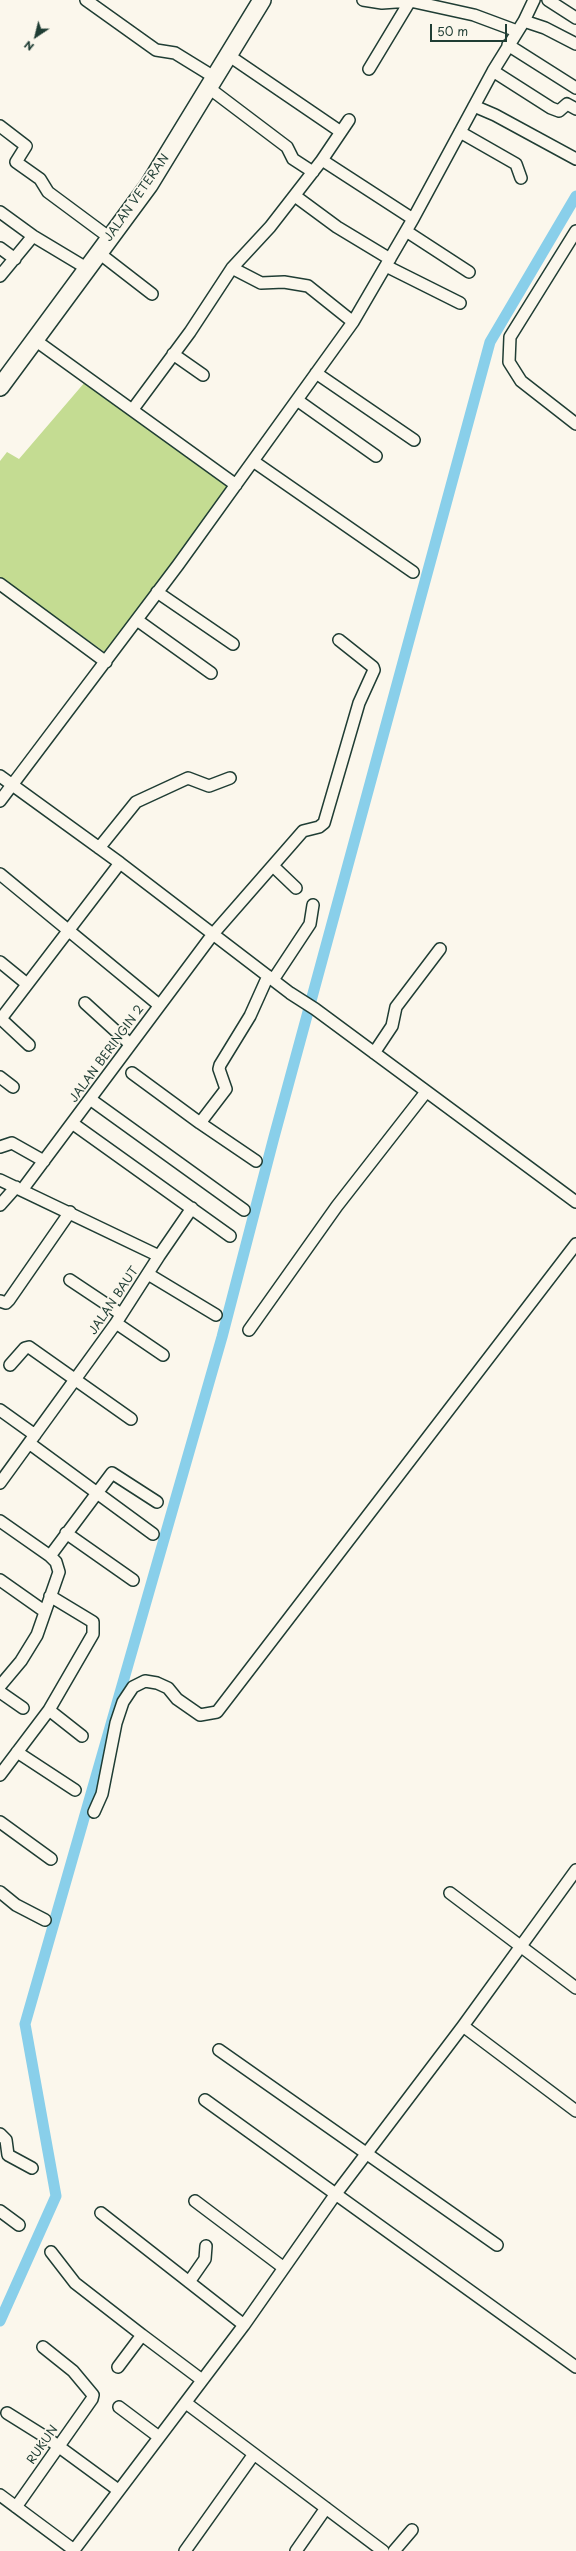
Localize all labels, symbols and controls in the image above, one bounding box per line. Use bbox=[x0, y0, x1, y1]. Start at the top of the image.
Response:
north arrow bbox=[16, 16, 56, 56]
scale bar bbox=[432, 16, 509, 42]
text: 50 m bbox=[437, 22, 468, 40]
text: N bbox=[20, 37, 37, 56]
street label: JALAN VETERAN bbox=[102, 152, 172, 244]
street label: JALAN BERINGIN 2 bbox=[67, 1002, 147, 1106]
street label: JALAN BAUT bbox=[86, 1264, 142, 1338]
street label: RUKUN bbox=[24, 2423, 62, 2467]

